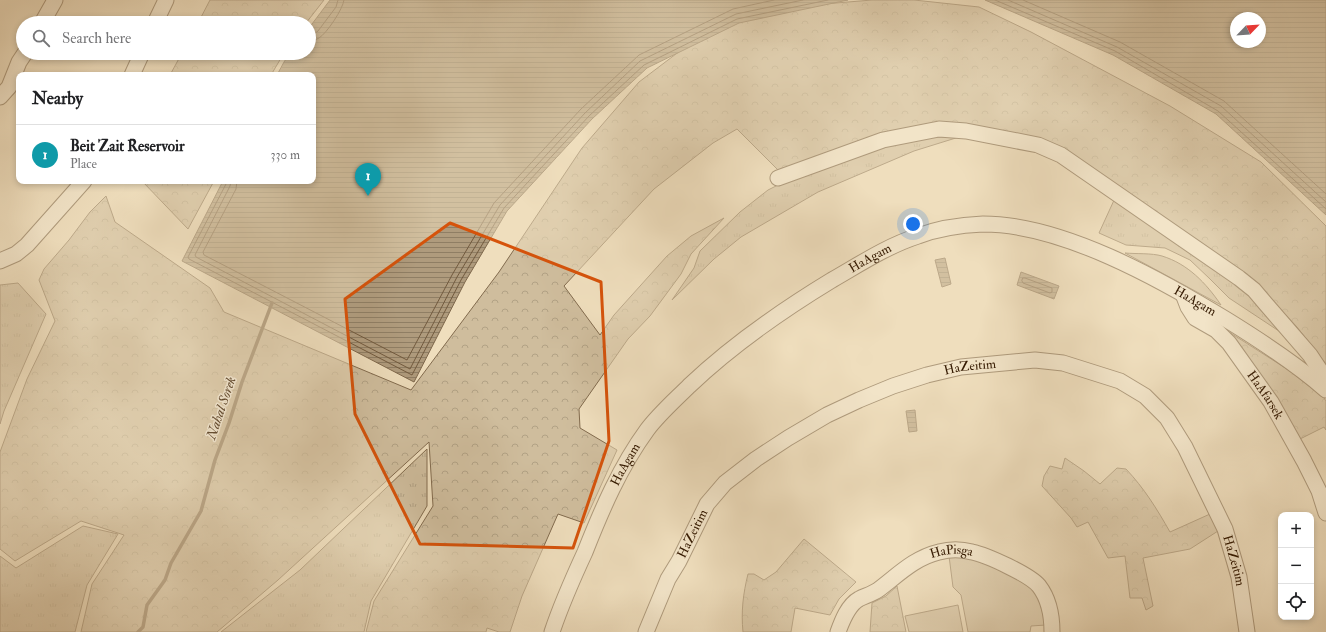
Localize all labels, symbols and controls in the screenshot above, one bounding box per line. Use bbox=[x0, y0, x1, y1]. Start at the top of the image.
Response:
north arrow bbox=[1230, 12, 1266, 48]
search box bbox=[16, 16, 316, 60]
icon: search bbox=[30, 27, 52, 49]
text: Search here bbox=[62, 29, 131, 48]
text: Nearby bbox=[32, 88, 83, 109]
text: Beit Zait Reservoir bbox=[70, 137, 185, 156]
text: 1 bbox=[43, 147, 47, 163]
text: 330 m bbox=[271, 147, 300, 163]
text: Place bbox=[70, 156, 97, 172]
pin: 1 bbox=[355, 163, 381, 196]
your location bbox=[903, 214, 923, 234]
street label: HaAgam bbox=[846, 240, 894, 276]
street label: HaAgam bbox=[1171, 282, 1219, 320]
street label: HaZeitim bbox=[942, 356, 997, 379]
street label: HaAfarsek bbox=[1243, 368, 1287, 423]
water label: Nahal Sorek bbox=[202, 374, 240, 442]
street label: HaAgam bbox=[607, 440, 644, 489]
street label: HaZeitim bbox=[674, 507, 711, 561]
map controls bbox=[1278, 512, 1314, 620]
button: + bbox=[1278, 512, 1314, 548]
street label: HaZeitim bbox=[1219, 533, 1248, 587]
street label: HaPisga bbox=[928, 542, 975, 562]
button: − bbox=[1278, 548, 1314, 584]
button: locate bbox=[1278, 584, 1314, 620]

